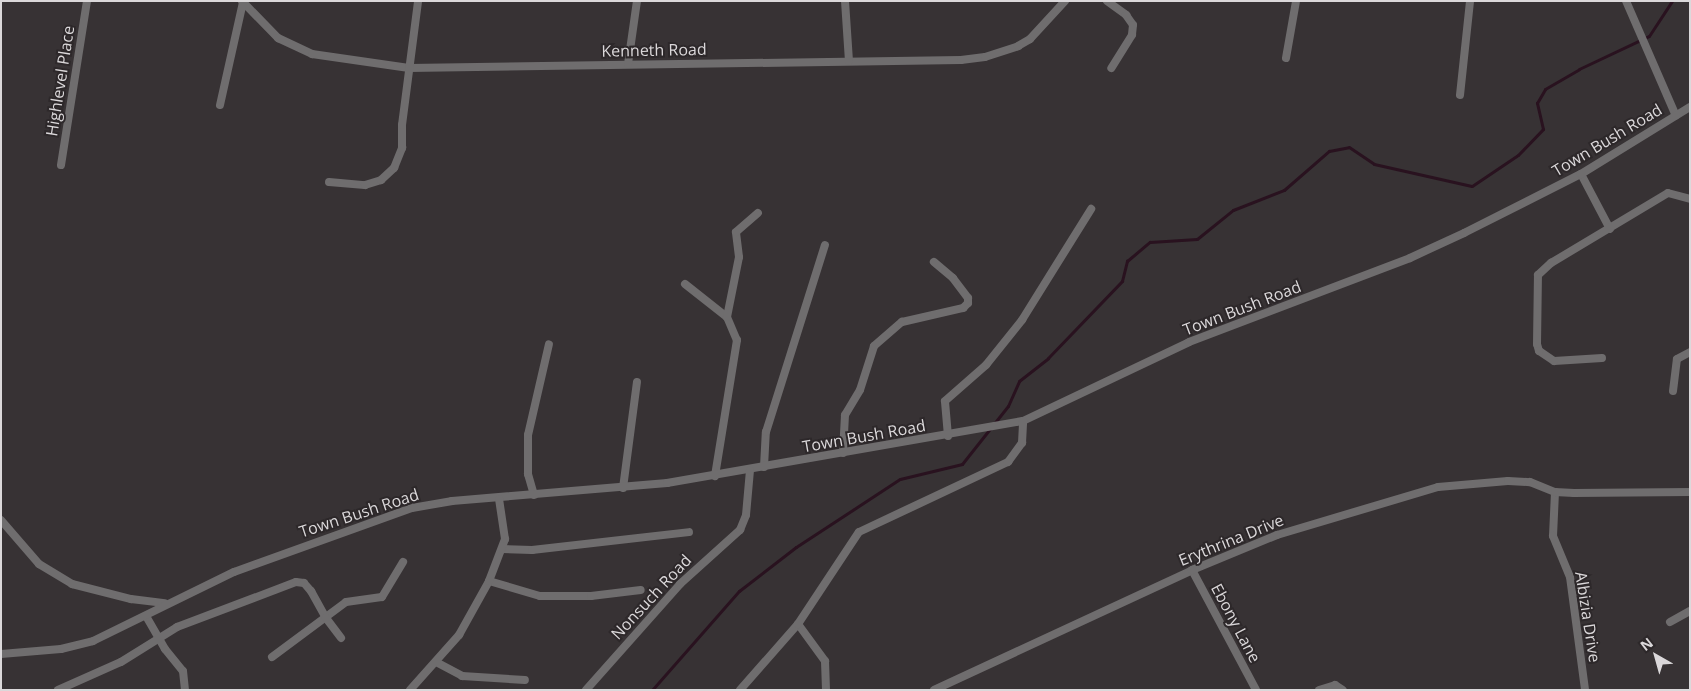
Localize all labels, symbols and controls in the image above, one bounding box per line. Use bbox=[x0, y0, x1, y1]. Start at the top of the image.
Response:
street label: Highlevel Place bbox=[42, 24, 78, 138]
street label: Kenneth Road bbox=[601, 39, 707, 61]
street label: Town Bush Road bbox=[1549, 100, 1665, 180]
street label: Town Bush Road bbox=[1180, 277, 1304, 339]
street label: Town Bush Road bbox=[801, 416, 927, 456]
street label: Town Bush Road bbox=[297, 485, 421, 541]
street label: Erythrina Drive bbox=[1176, 510, 1286, 570]
street label: Nonsuch Road bbox=[607, 551, 695, 643]
street label: Albizia Drive bbox=[1571, 570, 1605, 664]
street label: Ebony Lane bbox=[1207, 580, 1265, 666]
north arrow bbox=[1631, 631, 1681, 681]
text: N bbox=[1636, 633, 1657, 655]

